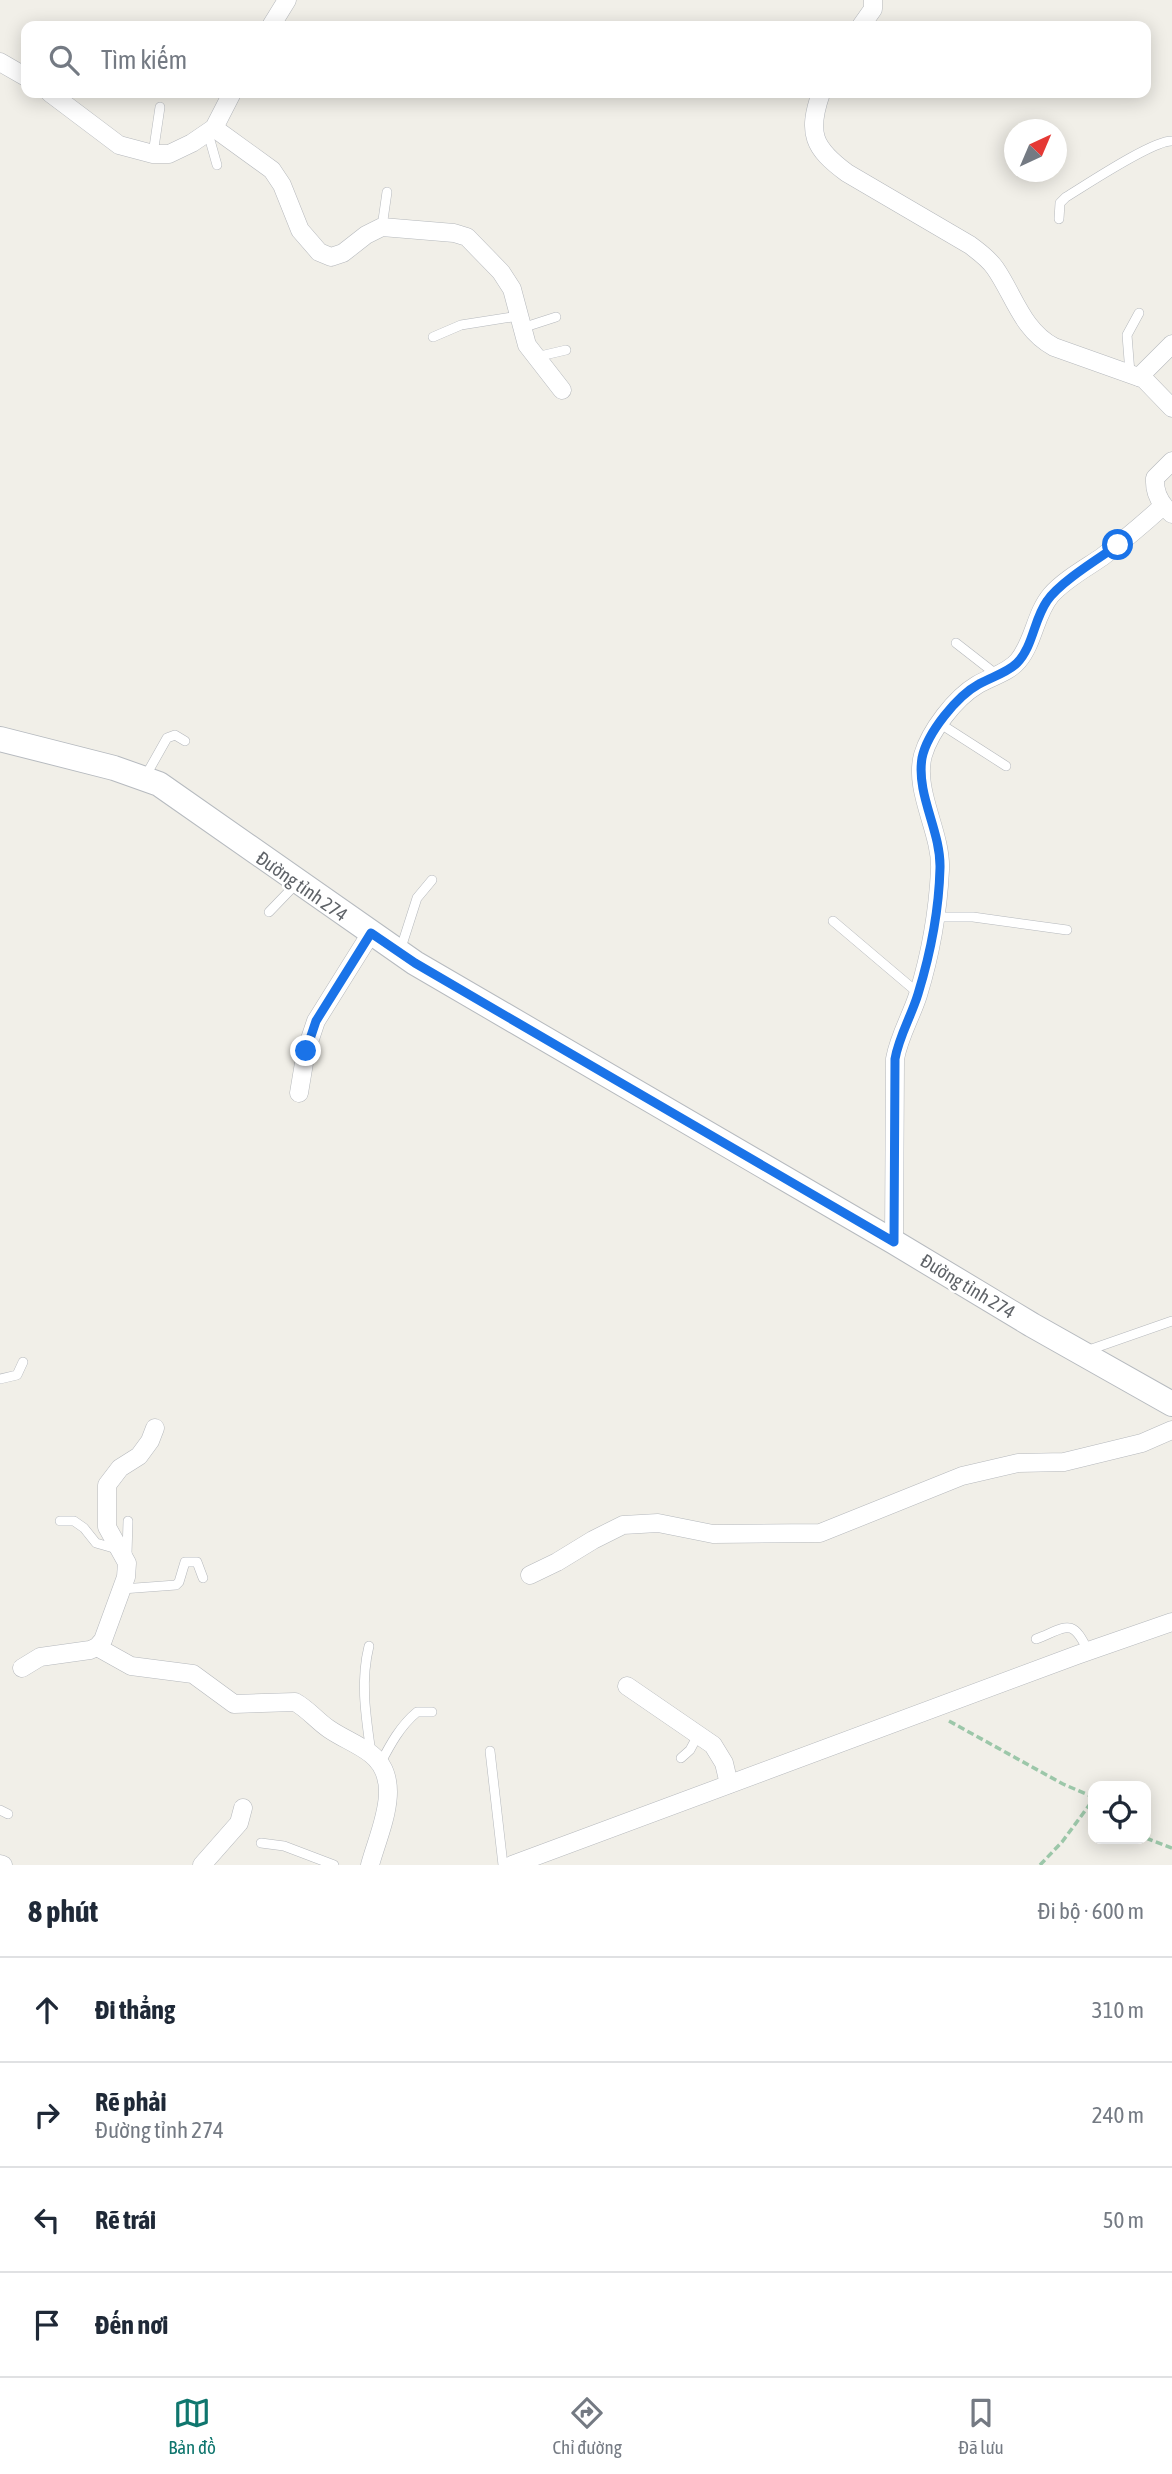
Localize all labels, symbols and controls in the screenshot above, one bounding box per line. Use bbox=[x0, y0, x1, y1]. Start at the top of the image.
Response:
search box bbox=[21, 21, 1151, 98]
icon: search bbox=[45, 41, 83, 79]
text: Tìm kiếm bbox=[101, 45, 187, 75]
north arrow bbox=[1004, 119, 1067, 182]
route start bbox=[1102, 529, 1133, 560]
street label: Đường tỉnh 274 bbox=[252, 846, 352, 926]
route end bbox=[290, 1035, 321, 1066]
street label: Đường tỉnh 274 bbox=[917, 1249, 1019, 1323]
map controls bbox=[1088, 1781, 1151, 1844]
button: locate bbox=[1088, 1781, 1151, 1844]
text: 8 phút bbox=[28, 1894, 98, 1928]
text: Đi bộ · 600 m bbox=[1038, 1898, 1144, 1924]
icon: ahead bbox=[28, 1991, 66, 2029]
text: Đi thẳng bbox=[95, 1995, 175, 2025]
text: 310 m bbox=[1092, 1997, 1144, 2023]
text: Rẽ phải bbox=[95, 2087, 166, 2117]
icon: right bbox=[28, 2096, 66, 2134]
text: 240 m bbox=[1092, 2102, 1144, 2128]
text: Đường tỉnh 274 bbox=[95, 2117, 224, 2143]
icon: left bbox=[28, 2201, 66, 2239]
text: Rẽ trái bbox=[95, 2205, 156, 2235]
text: 50 m bbox=[1103, 2207, 1144, 2233]
icon: arrive bbox=[28, 2306, 66, 2344]
text: Đến nơi bbox=[95, 2310, 168, 2340]
tab: Bản đồ bbox=[168, 2394, 216, 2458]
tab: Chỉ đường bbox=[552, 2394, 622, 2458]
tab: Đã lưu bbox=[958, 2394, 1004, 2458]

